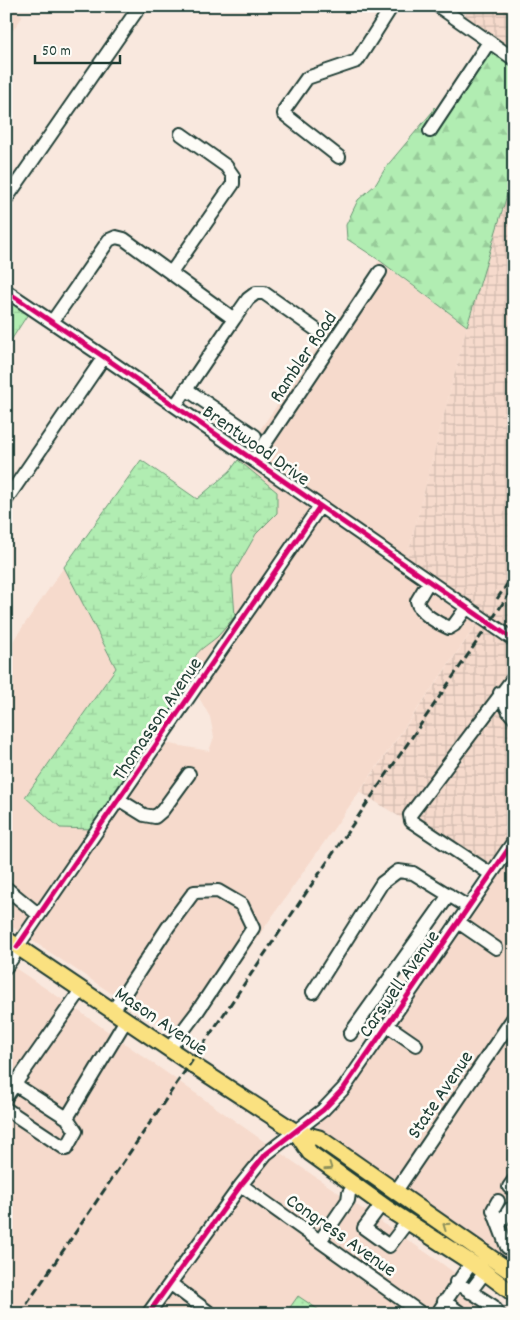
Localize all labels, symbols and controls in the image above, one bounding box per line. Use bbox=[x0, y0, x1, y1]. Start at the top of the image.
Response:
scale bar bbox=[35, 32, 120, 64]
text: 50 m bbox=[42, 41, 71, 63]
street label: Rambler Road bbox=[264, 307, 345, 409]
street label: Brentwood Drive bbox=[196, 399, 315, 494]
street label: Thomasson Avenue bbox=[107, 652, 210, 787]
street label: Carswell Avenue bbox=[353, 925, 448, 1044]
street label: Mason Avenue bbox=[108, 981, 213, 1064]
street label: State Avenue bbox=[402, 1046, 481, 1145]
one-way arrow bbox=[323, 1161, 333, 1170]
street label: Congress Avenue bbox=[279, 1188, 401, 1285]
one-way arrow bbox=[442, 1223, 452, 1232]

